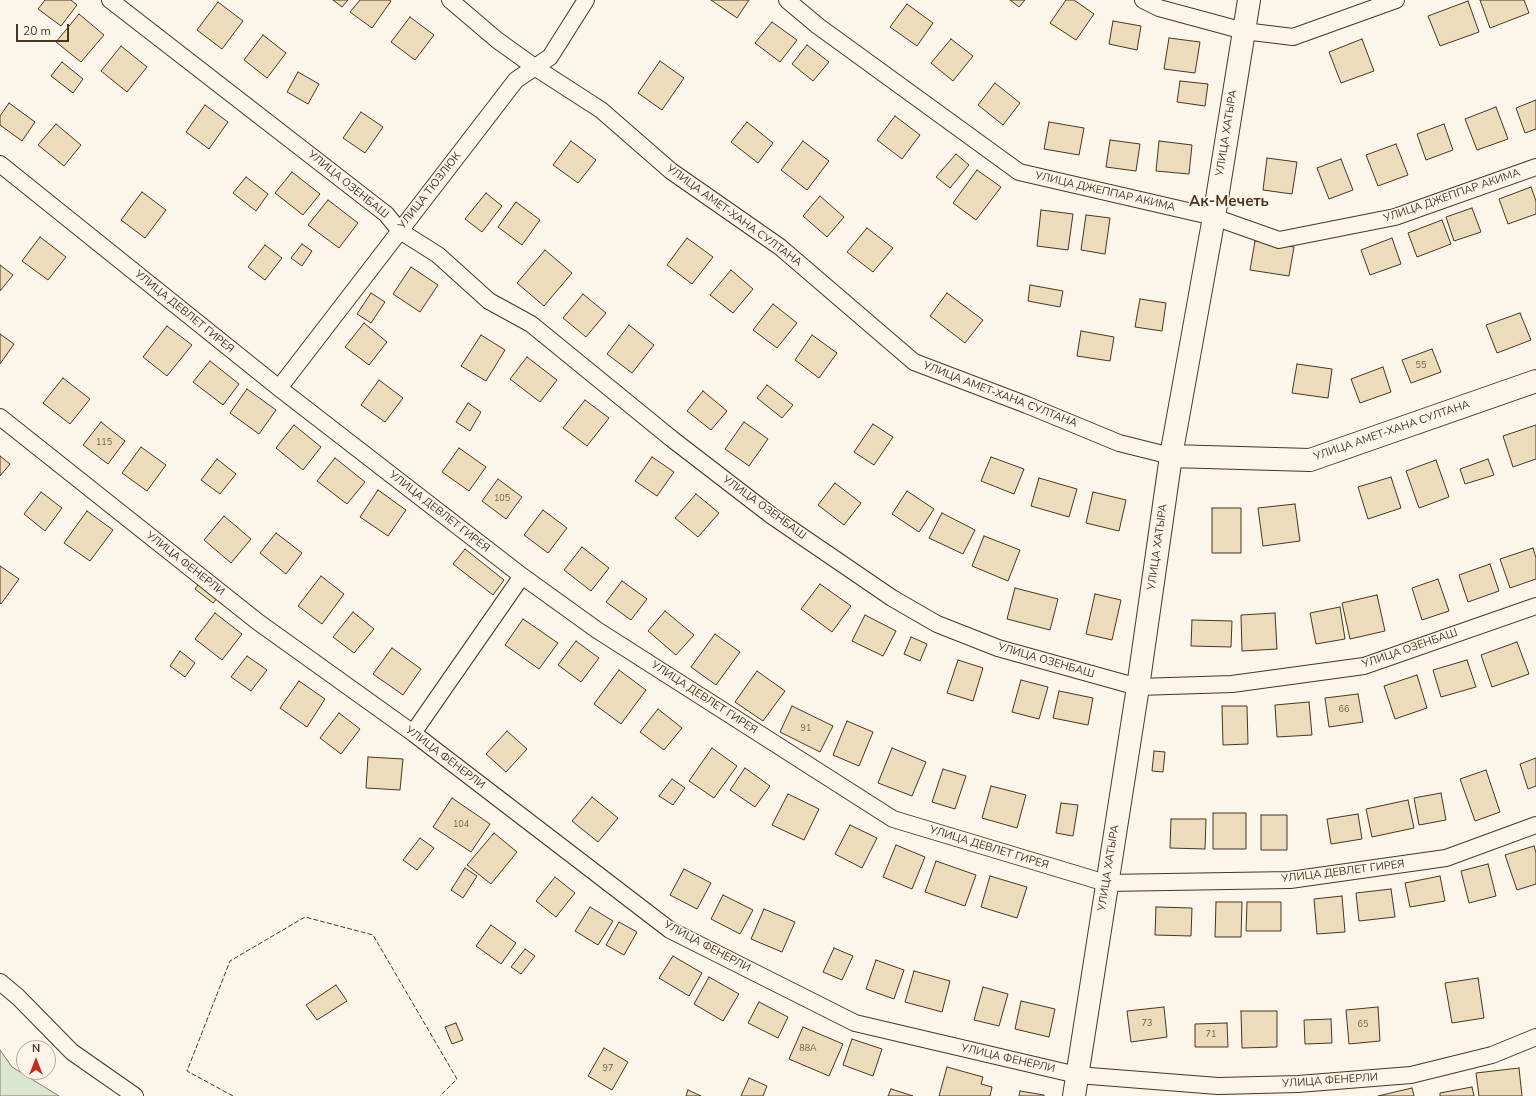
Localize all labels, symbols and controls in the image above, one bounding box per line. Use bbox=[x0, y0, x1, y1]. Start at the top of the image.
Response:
scale bar bbox=[18, 16, 71, 42]
text: 20 m bbox=[23, 23, 51, 39]
street label: УЛИЦА ХАТЫРА bbox=[1214, 89, 1240, 177]
street label: УЛИЦА ОЗЕНБАШ bbox=[305, 148, 391, 222]
street label: УЛИЦА ТЮЗЛЮК bbox=[396, 150, 464, 232]
street label: УЛИЦА АМЕТ-ХАНА СУЛТАНА bbox=[664, 162, 804, 270]
street label: УЛИЦА ДЖЕППАР АКИМА bbox=[1382, 166, 1522, 226]
street label: УЛИЦА ДЖЕППАР АКИМА bbox=[1034, 169, 1176, 215]
district label: Ак-Мечеть bbox=[1189, 193, 1269, 211]
street label: УЛИЦА ДЕВЛЕТ ГИРЕЯ bbox=[132, 268, 236, 356]
street label: УЛИЦА АМЕТ-ХАНА СУЛТАНА bbox=[921, 359, 1079, 431]
house number: 55 bbox=[1416, 361, 1426, 371]
street label: УЛИЦА АМЕТ-ХАНА СУЛТАНА bbox=[1312, 398, 1472, 464]
house number: 115 bbox=[96, 438, 112, 448]
street label: УЛИЦА ДЕВЛЕТ ГИРЕЯ bbox=[386, 469, 492, 555]
street label: УЛИЦА ОЗЕНБАШ bbox=[720, 473, 808, 543]
house number: 105 bbox=[494, 494, 510, 504]
street label: УЛИЦА ХАТЫРА bbox=[1145, 503, 1171, 591]
street label: УЛИЦА ФЕНЕРЛИ bbox=[143, 529, 227, 599]
street label: УЛИЦА ОЗЕНБАШ bbox=[1361, 626, 1459, 672]
street label: УЛИЦА ОЗЕНБАШ bbox=[996, 641, 1096, 681]
street label: УЛИЦА ДЕВЛЕТ ГИРЕЯ bbox=[648, 659, 760, 737]
house number: 66 bbox=[1339, 705, 1349, 715]
street label: УЛИЦА ФЕНЕРЛИ bbox=[403, 724, 487, 792]
house number: 91 bbox=[801, 724, 811, 734]
house number: 104 bbox=[453, 820, 469, 830]
street label: УЛИЦА ДЕВЛЕТ ГИРЕЯ bbox=[928, 824, 1050, 872]
street label: УЛИЦА ХАТЫРА bbox=[1096, 824, 1122, 912]
street label: УЛИЦА ДЕВЛЕТ ГИРЕЯ bbox=[1281, 858, 1405, 886]
street label: УЛИЦА ФЕНЕРЛИ bbox=[661, 919, 753, 975]
house number: 73 bbox=[1142, 1019, 1152, 1029]
house number: 65 bbox=[1358, 1020, 1368, 1030]
house number: 71 bbox=[1206, 1030, 1216, 1040]
north arrow bbox=[16, 1040, 56, 1080]
text: N bbox=[32, 1041, 40, 1056]
street label: УЛИЦА ФЕНЕРЛИ bbox=[960, 1042, 1056, 1076]
house number: 88А bbox=[799, 1044, 817, 1054]
house number: 97 bbox=[603, 1064, 613, 1074]
street label: УЛИЦА ФЕНЕРЛИ bbox=[1282, 1071, 1378, 1091]

